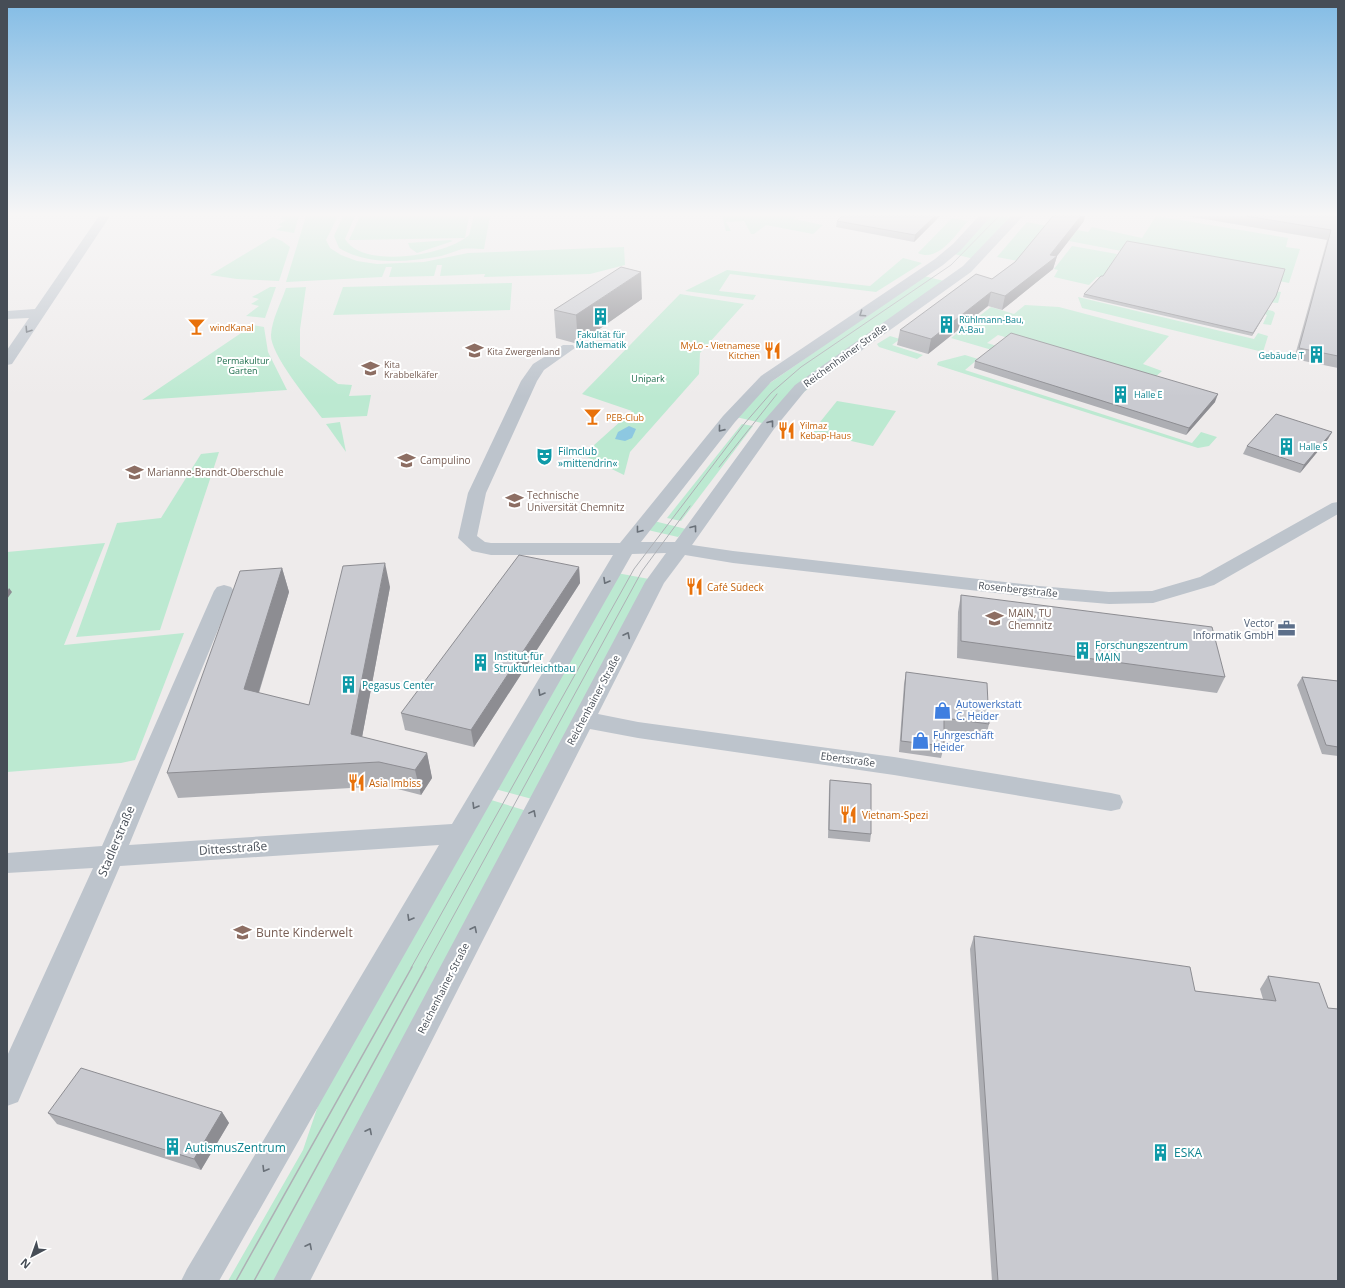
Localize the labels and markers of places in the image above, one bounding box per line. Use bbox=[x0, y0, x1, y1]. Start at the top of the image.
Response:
building icon: Fakultät für Mathematik bbox=[591, 307, 611, 327]
place label: Rühlmann-Bau, A-Bau bbox=[959, 313, 1024, 336]
building icon: Rühlmann-Bau, A-Bau bbox=[936, 314, 956, 334]
bar icon: windKanal bbox=[187, 317, 207, 337]
place label: windKanal bbox=[210, 321, 254, 334]
place label: Fakultät für Mathematik bbox=[576, 328, 626, 351]
place label: MyLo - Vietnamese Kitchen bbox=[681, 339, 760, 362]
restaurant icon: MyLo - Vietnamese Kitchen bbox=[763, 340, 783, 360]
school or university icon: Kita Zwergenland bbox=[464, 341, 484, 361]
place label: Kita Zwergenland bbox=[487, 345, 560, 358]
building icon: Gebäude T bbox=[1307, 345, 1327, 365]
place label: Gebäude T bbox=[1259, 349, 1304, 362]
place label: Kita Krabbelkäfer bbox=[384, 358, 438, 381]
school or university icon: Kita Krabbelkäfer bbox=[361, 359, 381, 379]
building icon: Halle E bbox=[1111, 384, 1131, 404]
place label: Halle E bbox=[1134, 388, 1163, 401]
bar icon: PEB-Club bbox=[583, 407, 603, 427]
place label: PEB-Club bbox=[606, 411, 644, 424]
place label: Yilmaz Kebap-Haus bbox=[800, 419, 851, 442]
restaurant icon: Yilmaz Kebap-Haus bbox=[777, 420, 797, 440]
building icon: Halle S bbox=[1276, 436, 1296, 456]
place label: Halle S bbox=[1299, 440, 1328, 453]
place label: Filmclub »mittendrin« bbox=[558, 444, 617, 470]
theatre icon: Filmclub »mittendrin« bbox=[535, 447, 555, 467]
school or university icon: Campulino bbox=[397, 450, 417, 470]
place label: Campulino bbox=[420, 453, 471, 467]
school or university icon: Marianne-Brandt-Oberschule bbox=[124, 462, 144, 482]
place label: Marianne-Brandt-Oberschule bbox=[147, 465, 284, 479]
place label: Technische Universität Chemnitz bbox=[527, 488, 625, 514]
school or university icon: Technische Universität Chemnitz bbox=[504, 491, 524, 511]
restaurant icon: Café Südeck bbox=[684, 577, 704, 597]
place label: Café Südeck bbox=[707, 580, 765, 594]
place label: MAIN, TU Chemnitz bbox=[1008, 606, 1053, 632]
school or university icon: MAIN, TU Chemnitz bbox=[985, 609, 1005, 629]
place label: Vector Informatik GmbH bbox=[1193, 616, 1274, 642]
office icon: Vector Informatik GmbH bbox=[1277, 619, 1297, 639]
place label: Forschungszentrum MAIN bbox=[1095, 638, 1188, 664]
building icon: Forschungszentrum MAIN bbox=[1072, 641, 1092, 661]
place label: Institut für Strukturleichtbau bbox=[494, 649, 575, 675]
building icon: Institut für Strukturleichtbau bbox=[471, 652, 491, 672]
building icon: Pegasus Center bbox=[339, 675, 359, 695]
place label: Pegasus Center bbox=[362, 678, 434, 692]
place label: Autowerkstatt C. Heider bbox=[956, 697, 1022, 723]
shop icon: Autowerkstatt C. Heider bbox=[933, 700, 953, 720]
place label: Fuhrgeschäft Heider bbox=[933, 728, 994, 754]
shop icon: Fuhrgeschäft Heider bbox=[910, 731, 930, 751]
restaurant icon: Asia Imbiss bbox=[346, 773, 366, 793]
place label: Asia Imbiss bbox=[369, 776, 421, 790]
restaurant icon: Vietnam-Spezi bbox=[839, 805, 859, 825]
place label: Vietnam-Spezi bbox=[862, 808, 928, 822]
school or university icon: Bunte Kinderwelt bbox=[233, 922, 253, 942]
place label: Bunte Kinderwelt bbox=[256, 924, 353, 941]
building icon: AutismusZentrum bbox=[162, 1137, 182, 1157]
place label: AutismusZentrum bbox=[185, 1139, 286, 1156]
building icon: ESKA bbox=[1151, 1142, 1171, 1162]
place label: ESKA bbox=[1174, 1144, 1203, 1161]

